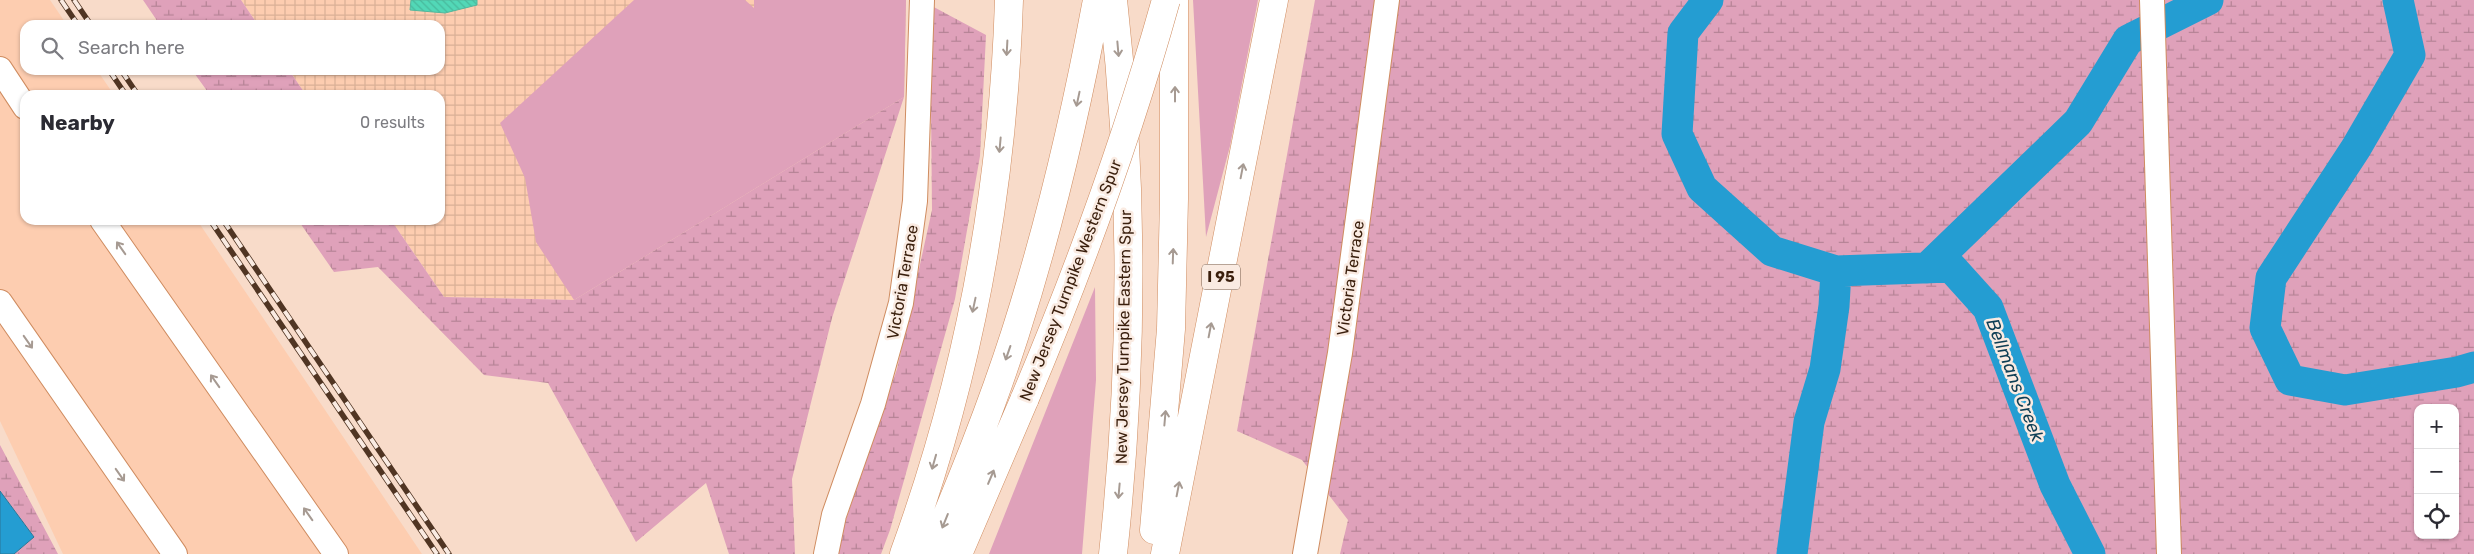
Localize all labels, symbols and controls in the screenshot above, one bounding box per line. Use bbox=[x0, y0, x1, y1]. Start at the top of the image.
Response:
search box bbox=[20, 20, 445, 75]
icon: search bbox=[38, 34, 66, 62]
text: Search here bbox=[78, 36, 185, 59]
one-way arrow bbox=[1002, 40, 1012, 56]
one-way arrow bbox=[1113, 40, 1122, 56]
one-way arrow bbox=[1170, 86, 1180, 102]
one-way arrow bbox=[1073, 91, 1082, 107]
text: Nearby bbox=[40, 110, 115, 135]
text: 0 results bbox=[360, 113, 425, 132]
one-way arrow bbox=[995, 136, 1005, 152]
street label: New Jersey Turnpike Western Spur bbox=[1016, 157, 1125, 404]
one-way arrow bbox=[1238, 163, 1247, 179]
street label: New Jersey Turnpike Eastern Spur bbox=[1112, 210, 1135, 464]
street label: Victoria Terrace bbox=[1333, 219, 1368, 337]
street label: Victoria Terrace bbox=[883, 223, 922, 341]
one-way arrow bbox=[116, 241, 126, 255]
one-way arrow bbox=[1168, 248, 1178, 264]
road number: I 95 bbox=[1202, 264, 1240, 290]
one-way arrow bbox=[969, 296, 978, 312]
water label: Bellmans Creek bbox=[1981, 315, 2049, 445]
one-way arrow bbox=[1206, 322, 1215, 338]
one-way arrow bbox=[23, 335, 33, 349]
one-way arrow bbox=[1003, 344, 1013, 360]
one-way arrow bbox=[210, 374, 220, 388]
map controls bbox=[2414, 404, 2459, 539]
button: + bbox=[2414, 404, 2459, 449]
one-way arrow bbox=[1160, 411, 1170, 427]
button: − bbox=[2414, 449, 2459, 494]
one-way arrow bbox=[929, 454, 939, 470]
one-way arrow bbox=[115, 468, 125, 482]
one-way arrow bbox=[987, 470, 997, 485]
one-way arrow bbox=[1174, 481, 1183, 497]
one-way arrow bbox=[1114, 482, 1123, 498]
button: locate bbox=[2414, 494, 2459, 539]
one-way arrow bbox=[303, 507, 313, 521]
one-way arrow bbox=[940, 513, 949, 528]

